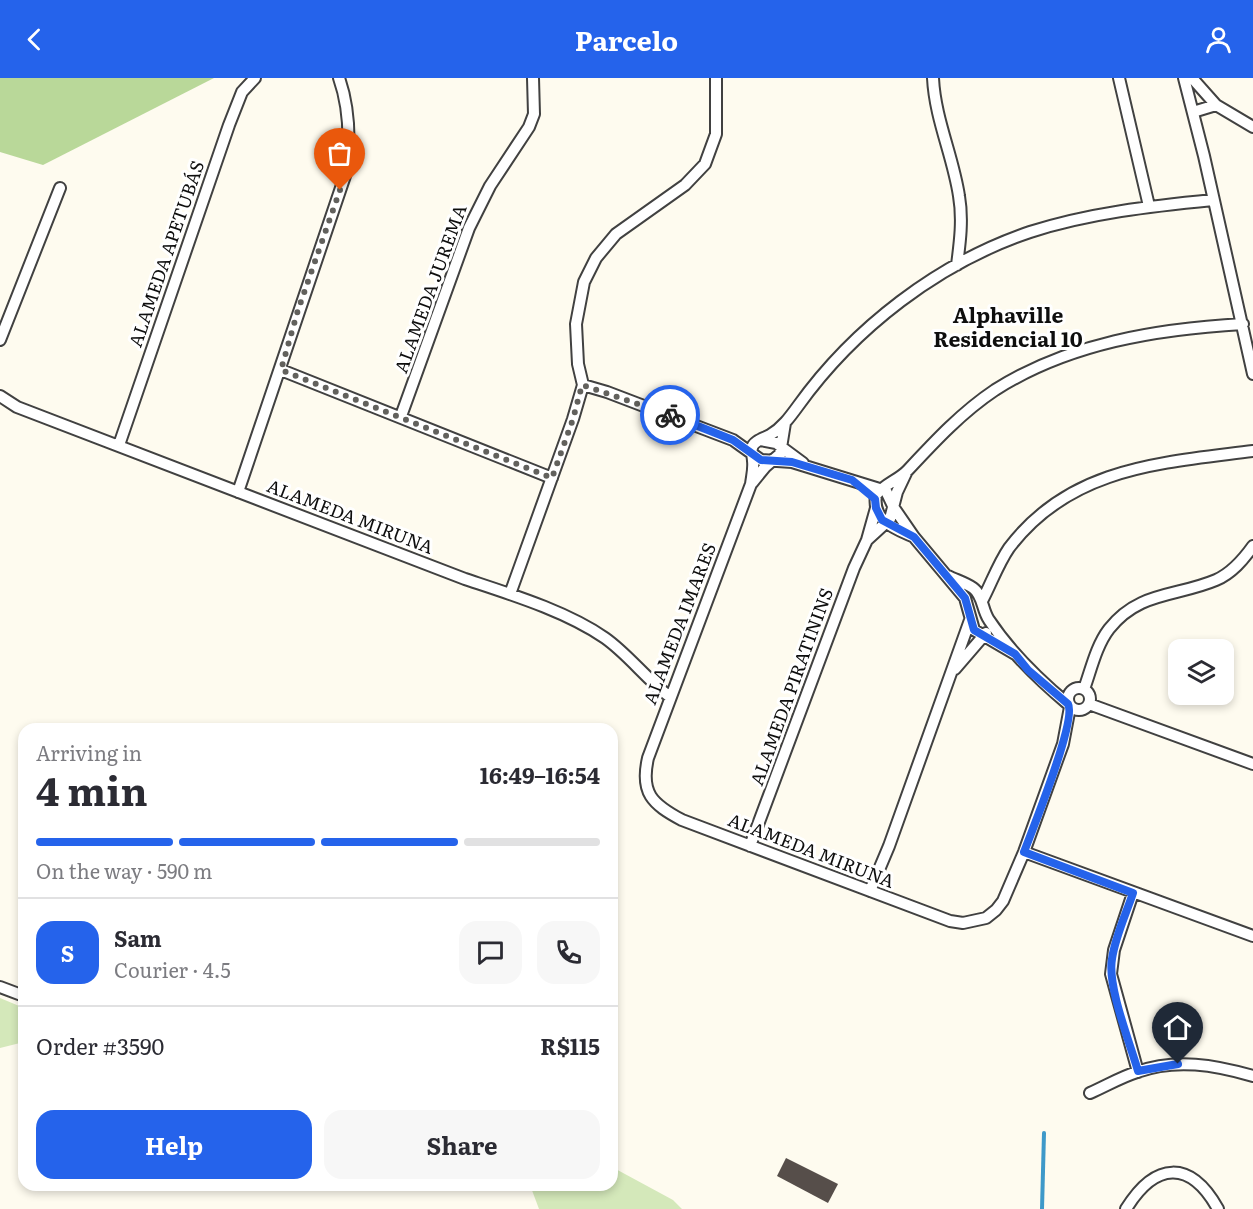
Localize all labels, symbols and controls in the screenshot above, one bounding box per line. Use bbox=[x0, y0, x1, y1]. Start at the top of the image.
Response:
text: Parcelo bbox=[575, 19, 678, 59]
icon: back bbox=[18, 23, 51, 56]
icon: person bbox=[1202, 23, 1235, 56]
pin bbox=[314, 128, 365, 190]
icon: bag bbox=[323, 137, 356, 170]
street label: ALAMEDA APETUBÁS bbox=[121, 157, 210, 350]
street label: ALAMEDA JUREMA bbox=[387, 200, 473, 377]
district label: Alphaville Residencial 10 bbox=[933, 298, 1083, 353]
courier bbox=[640, 385, 700, 445]
icon: bike bbox=[654, 399, 687, 432]
street label: ALAMEDA MIRUNA bbox=[263, 471, 438, 560]
street label: ALAMEDA IMARES bbox=[635, 539, 722, 708]
street label: ALAMEDA PIRATININS bbox=[742, 584, 839, 789]
map controls bbox=[1168, 639, 1234, 705]
button: layers bbox=[1168, 639, 1234, 705]
text: Arriving in bbox=[36, 737, 142, 767]
text: 16:49–16:54 bbox=[480, 758, 600, 791]
text: 4 min bbox=[36, 760, 148, 818]
street label: ALAMEDA MIRUNA bbox=[724, 805, 899, 894]
text: On the way · 590 m bbox=[36, 855, 212, 885]
text: Sam bbox=[114, 921, 162, 954]
button: chat bbox=[459, 921, 522, 984]
button: phone bbox=[537, 921, 600, 984]
text: S bbox=[61, 936, 74, 969]
text: Courier · 4.5 bbox=[114, 954, 231, 984]
pin bbox=[1152, 1002, 1203, 1064]
icon: home bbox=[1161, 1011, 1194, 1044]
text: Order #3590 bbox=[36, 1029, 164, 1062]
text: R$115 bbox=[540, 1029, 600, 1062]
button: Help bbox=[36, 1110, 312, 1179]
button: Share bbox=[324, 1110, 600, 1179]

